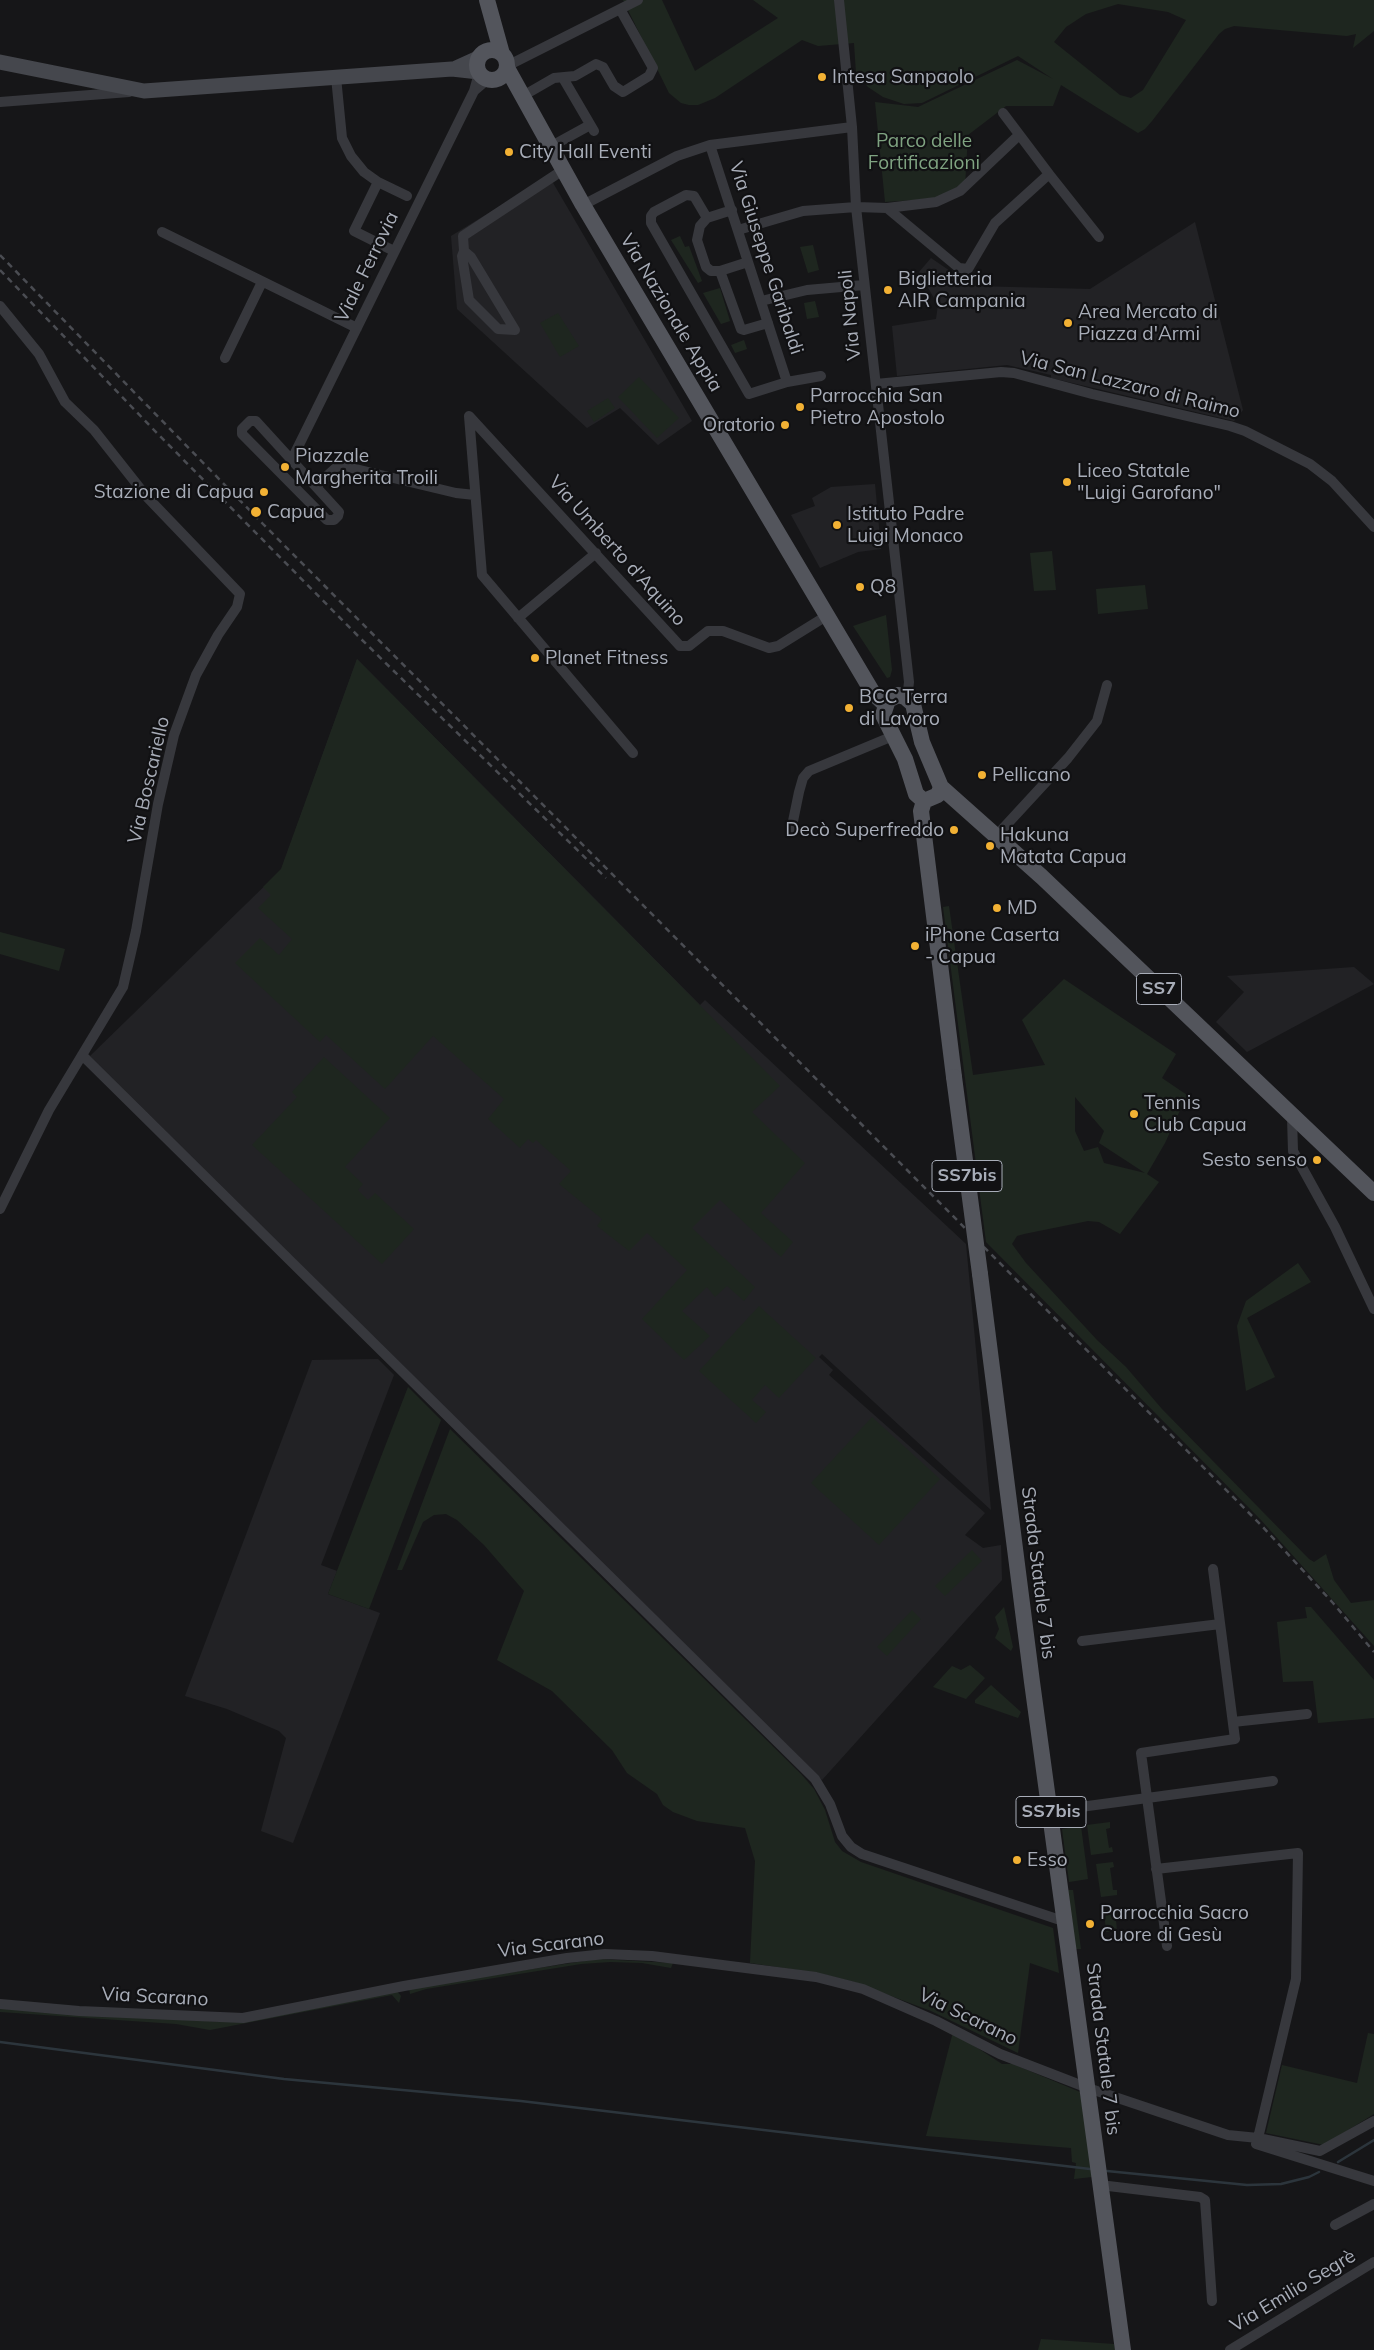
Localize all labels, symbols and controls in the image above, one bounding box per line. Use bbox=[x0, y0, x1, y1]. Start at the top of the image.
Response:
place label: Intesa Sanpaolo bbox=[832, 66, 974, 88]
marker: Intesa Sanpaolo bbox=[816, 71, 828, 83]
park label: Parco delle Fortificazioni bbox=[868, 130, 980, 174]
place label: City Hall Eventi bbox=[519, 141, 652, 163]
marker: City Hall Eventi bbox=[503, 146, 515, 158]
street label: Via Giuseppe Garibaldi bbox=[724, 159, 808, 357]
street label: Viale Ferrovia bbox=[330, 208, 404, 326]
street label: Via Nazionale Appia bbox=[615, 230, 727, 396]
place label: Biglietteria AIR Campania bbox=[898, 268, 1026, 312]
street label: Via Napoli bbox=[834, 269, 866, 361]
marker: Biglietteria AIR Campania bbox=[882, 284, 894, 296]
place label: Area Mercato di Piazza d'Armi bbox=[1078, 301, 1218, 345]
marker: Area Mercato di Piazza d'Armi bbox=[1062, 317, 1074, 329]
street label: Via San Lazzaro di Raimo bbox=[1017, 347, 1243, 423]
place label: Parrocchia San Pietro Apostolo bbox=[810, 385, 945, 429]
marker: Parrocchia San Pietro Apostolo bbox=[794, 401, 806, 413]
place label: Oratorio bbox=[702, 414, 775, 436]
marker: Oratorio bbox=[779, 419, 791, 431]
place label: Piazzale Margherita Troili bbox=[295, 445, 438, 489]
place label: Liceo Statale "Luigi Garofano" bbox=[1077, 460, 1221, 504]
marker: Piazzale Margherita Troili bbox=[279, 461, 291, 473]
street label: Via Umberto d'Aquino bbox=[543, 471, 691, 631]
marker: Liceo Statale "Luigi Garofano" bbox=[1061, 476, 1073, 488]
place label: Stazione di Capua bbox=[94, 481, 254, 503]
marker: Stazione di Capua bbox=[258, 486, 270, 498]
place label: Capua bbox=[267, 501, 325, 523]
place label: Istituto Padre Luigi Monaco bbox=[847, 503, 964, 547]
marker: Capua bbox=[249, 505, 263, 519]
marker: Istituto Padre Luigi Monaco bbox=[831, 519, 843, 531]
place label: Q8 bbox=[870, 576, 896, 598]
marker: Q8 bbox=[854, 581, 866, 593]
place label: Planet Fitness bbox=[545, 647, 669, 669]
marker: Planet Fitness bbox=[529, 652, 541, 664]
place label: BCC Terra di Lavoro bbox=[859, 686, 948, 730]
marker: BCC Terra di Lavoro bbox=[843, 702, 855, 714]
street label: Via Boscariello bbox=[123, 714, 175, 846]
place label: Pellicano bbox=[992, 764, 1071, 786]
marker: Pellicano bbox=[976, 769, 988, 781]
place label: Decò Superfreddo bbox=[785, 819, 944, 841]
marker: Decò Superfreddo bbox=[948, 824, 960, 836]
place label: Hakuna Matata Capua bbox=[1000, 824, 1127, 868]
marker: Hakuna Matata Capua bbox=[984, 840, 996, 852]
place label: MD bbox=[1007, 897, 1037, 919]
marker: MD bbox=[991, 902, 1003, 914]
place label: iPhone Caserta - Capua bbox=[925, 924, 1060, 968]
marker: iPhone Caserta - Capua bbox=[909, 940, 921, 952]
road number: SS7 bbox=[1136, 974, 1182, 1004]
place label: Tennis Club Capua bbox=[1144, 1092, 1247, 1136]
marker: Tennis Club Capua bbox=[1128, 1108, 1140, 1120]
place label: Sesto senso bbox=[1202, 1149, 1307, 1171]
marker: Sesto senso bbox=[1311, 1154, 1323, 1166]
road number: SS7bis bbox=[932, 1160, 1002, 1192]
street label: Strada Statale 7 bis bbox=[1016, 1485, 1060, 1661]
road number: SS7bis bbox=[1016, 1796, 1086, 1828]
place label: Esso bbox=[1027, 1849, 1068, 1871]
marker: Esso bbox=[1011, 1854, 1023, 1866]
place label: Parrocchia Sacro Cuore di Gesù bbox=[1100, 1902, 1249, 1946]
marker: Parrocchia Sacro Cuore di Gesù bbox=[1084, 1918, 1096, 1930]
street label: Via Scarano bbox=[497, 1927, 605, 1963]
street label: Strada Statale 7 bis bbox=[1081, 1961, 1125, 2137]
street label: Via Scarano bbox=[101, 1983, 209, 2011]
street label: Via Scarano bbox=[915, 1983, 1021, 2051]
street label: Via Emilio Segrè bbox=[1226, 2245, 1360, 2337]

